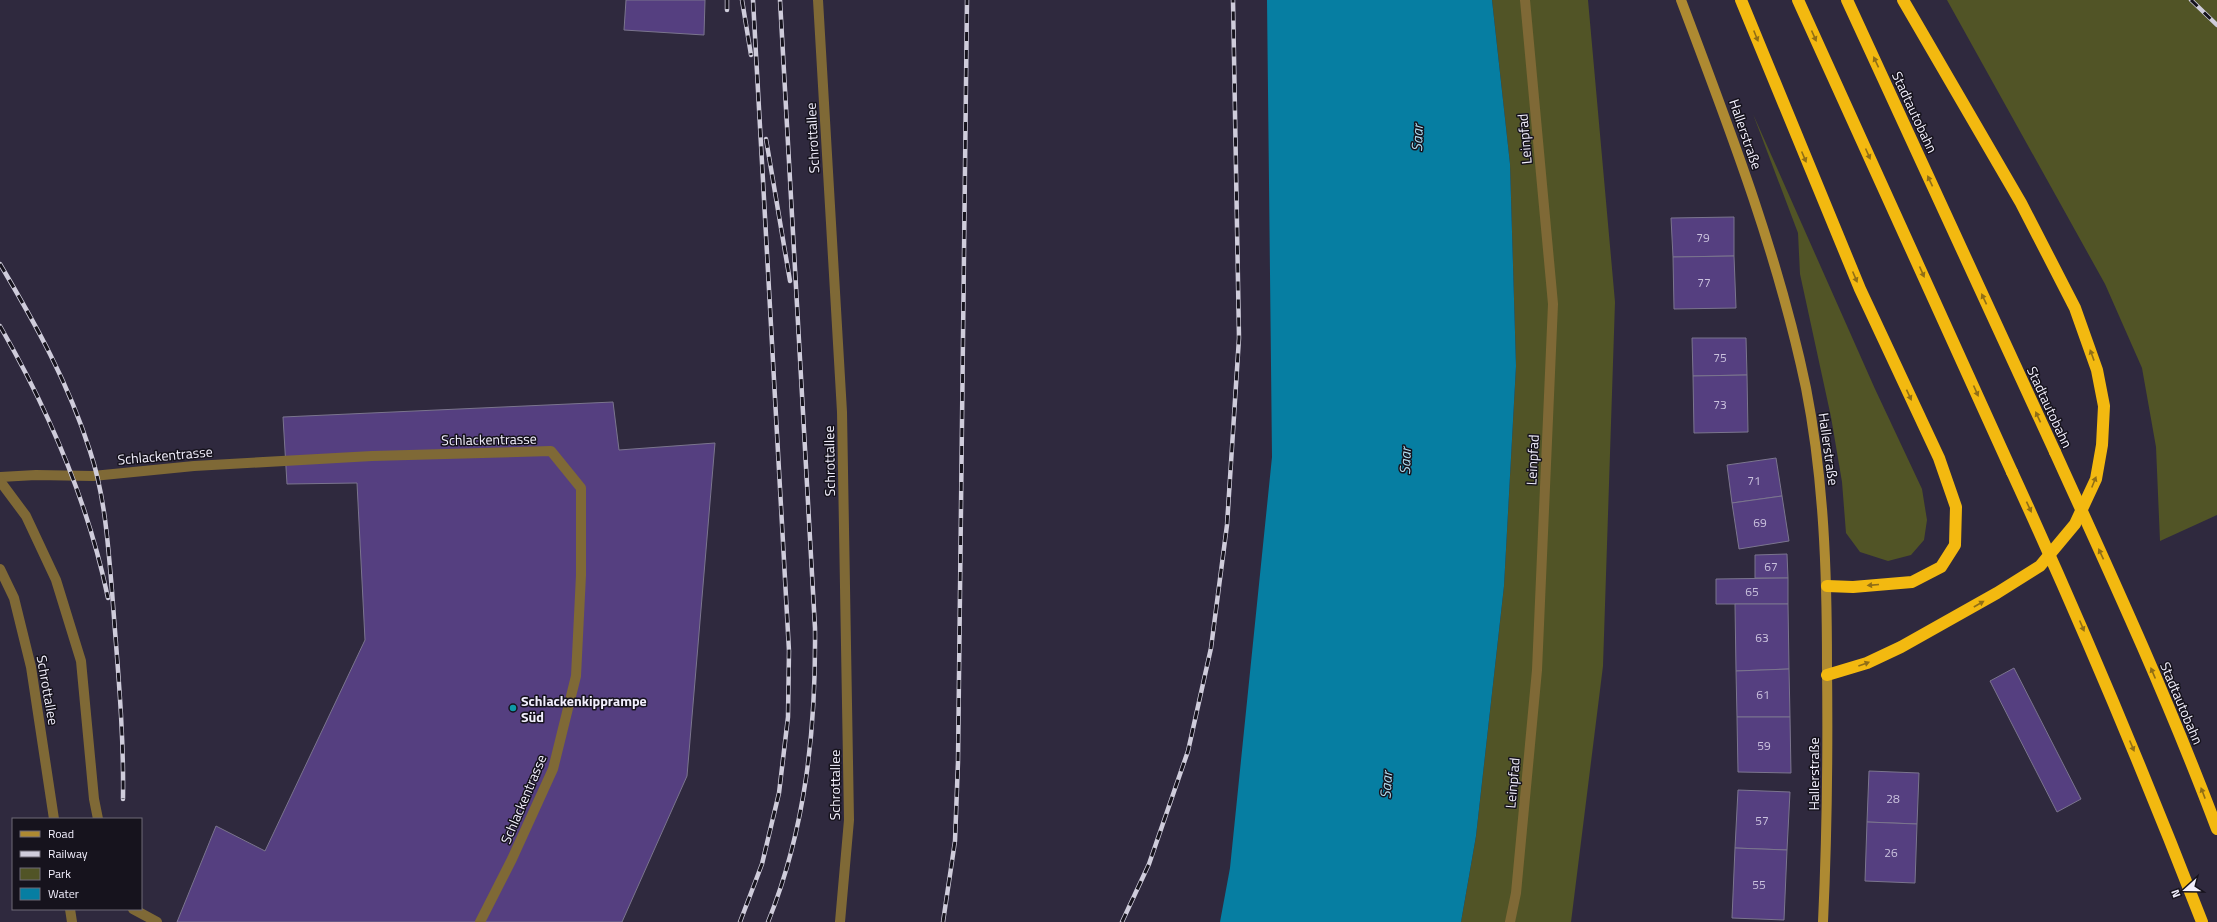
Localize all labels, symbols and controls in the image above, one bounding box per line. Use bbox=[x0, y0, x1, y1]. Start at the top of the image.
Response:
one-way arrow bbox=[1812, 30, 1818, 42]
one-way arrow bbox=[1753, 31, 1759, 43]
one-way arrow bbox=[1873, 57, 1879, 68]
street label: Stadtautobahn bbox=[1887, 68, 1943, 156]
street label: Hallerstraße bbox=[1724, 96, 1768, 172]
street label: Schrottallee bbox=[800, 102, 824, 174]
street label: Leinpfad bbox=[1511, 113, 1537, 165]
water label: Saar bbox=[1405, 122, 1429, 152]
one-way arrow bbox=[1865, 148, 1871, 160]
one-way arrow bbox=[1802, 151, 1808, 163]
one-way arrow bbox=[1927, 175, 1933, 186]
house number: 79 bbox=[1696, 228, 1710, 247]
one-way arrow bbox=[1919, 267, 1925, 278]
one-way arrow bbox=[1852, 271, 1858, 283]
house number: 77 bbox=[1697, 273, 1711, 292]
one-way arrow bbox=[1981, 293, 1987, 304]
house number: 75 bbox=[1713, 348, 1727, 367]
one-way arrow bbox=[2088, 348, 2094, 360]
street label: Stadtautobahn bbox=[2022, 363, 2078, 451]
one-way arrow bbox=[1973, 385, 1979, 397]
one-way arrow bbox=[1906, 389, 1912, 400]
house number: 73 bbox=[1713, 395, 1727, 414]
street label: Hallerstraße bbox=[1814, 411, 1844, 487]
one-way arrow bbox=[2035, 411, 2042, 423]
street label: Schrottallee bbox=[818, 425, 840, 497]
street label: Schlackentrasse bbox=[441, 428, 537, 450]
street label: Leinpfad bbox=[1520, 434, 1544, 486]
street label: Schlackentrasse bbox=[117, 440, 213, 470]
water label: Saar bbox=[1393, 445, 1417, 475]
house number: 71 bbox=[1747, 471, 1761, 490]
one-way arrow bbox=[2091, 476, 2098, 488]
one-way arrow bbox=[2026, 502, 2032, 513]
house number: 69 bbox=[1753, 513, 1767, 532]
one-way arrow bbox=[2098, 548, 2104, 559]
house number: 67 bbox=[1764, 557, 1778, 576]
house number: 65 bbox=[1745, 582, 1759, 601]
one-way arrow bbox=[1867, 582, 1879, 589]
one-way arrow bbox=[1973, 600, 1985, 607]
one-way arrow bbox=[2079, 620, 2085, 631]
house number: 63 bbox=[1755, 628, 1769, 647]
street label: Schrottallee bbox=[32, 653, 64, 727]
street label: Stadtautobahn bbox=[2155, 658, 2209, 748]
one-way arrow bbox=[1859, 660, 1871, 666]
one-way arrow bbox=[2150, 667, 2156, 678]
house number: 61 bbox=[1756, 685, 1770, 704]
place label: Schlackenkipprampe Süd bbox=[521, 690, 647, 727]
marker: Schlackenkipprampe Süd bbox=[508, 703, 518, 713]
house number: 59 bbox=[1757, 736, 1771, 755]
street label: Hallerstraße bbox=[1803, 737, 1824, 811]
one-way arrow bbox=[2130, 740, 2136, 752]
street label: Schrottallee bbox=[824, 750, 845, 820]
street label: Schlackentrasse bbox=[495, 751, 551, 847]
street label: Leinpfad bbox=[1499, 757, 1525, 809]
water label: Saar bbox=[1374, 768, 1399, 799]
one-way arrow bbox=[2200, 786, 2206, 798]
house number: 28 bbox=[1886, 789, 1900, 808]
house number: 57 bbox=[1755, 811, 1769, 830]
legend bbox=[12, 818, 142, 910]
text: Road bbox=[48, 824, 74, 843]
house number: 26 bbox=[1884, 843, 1898, 862]
text: Railway bbox=[48, 844, 88, 863]
text: Park bbox=[48, 864, 71, 883]
north arrow bbox=[2165, 870, 2205, 910]
house number: 55 bbox=[1752, 875, 1766, 894]
text: Water bbox=[48, 884, 79, 903]
text: N bbox=[2167, 887, 2184, 900]

